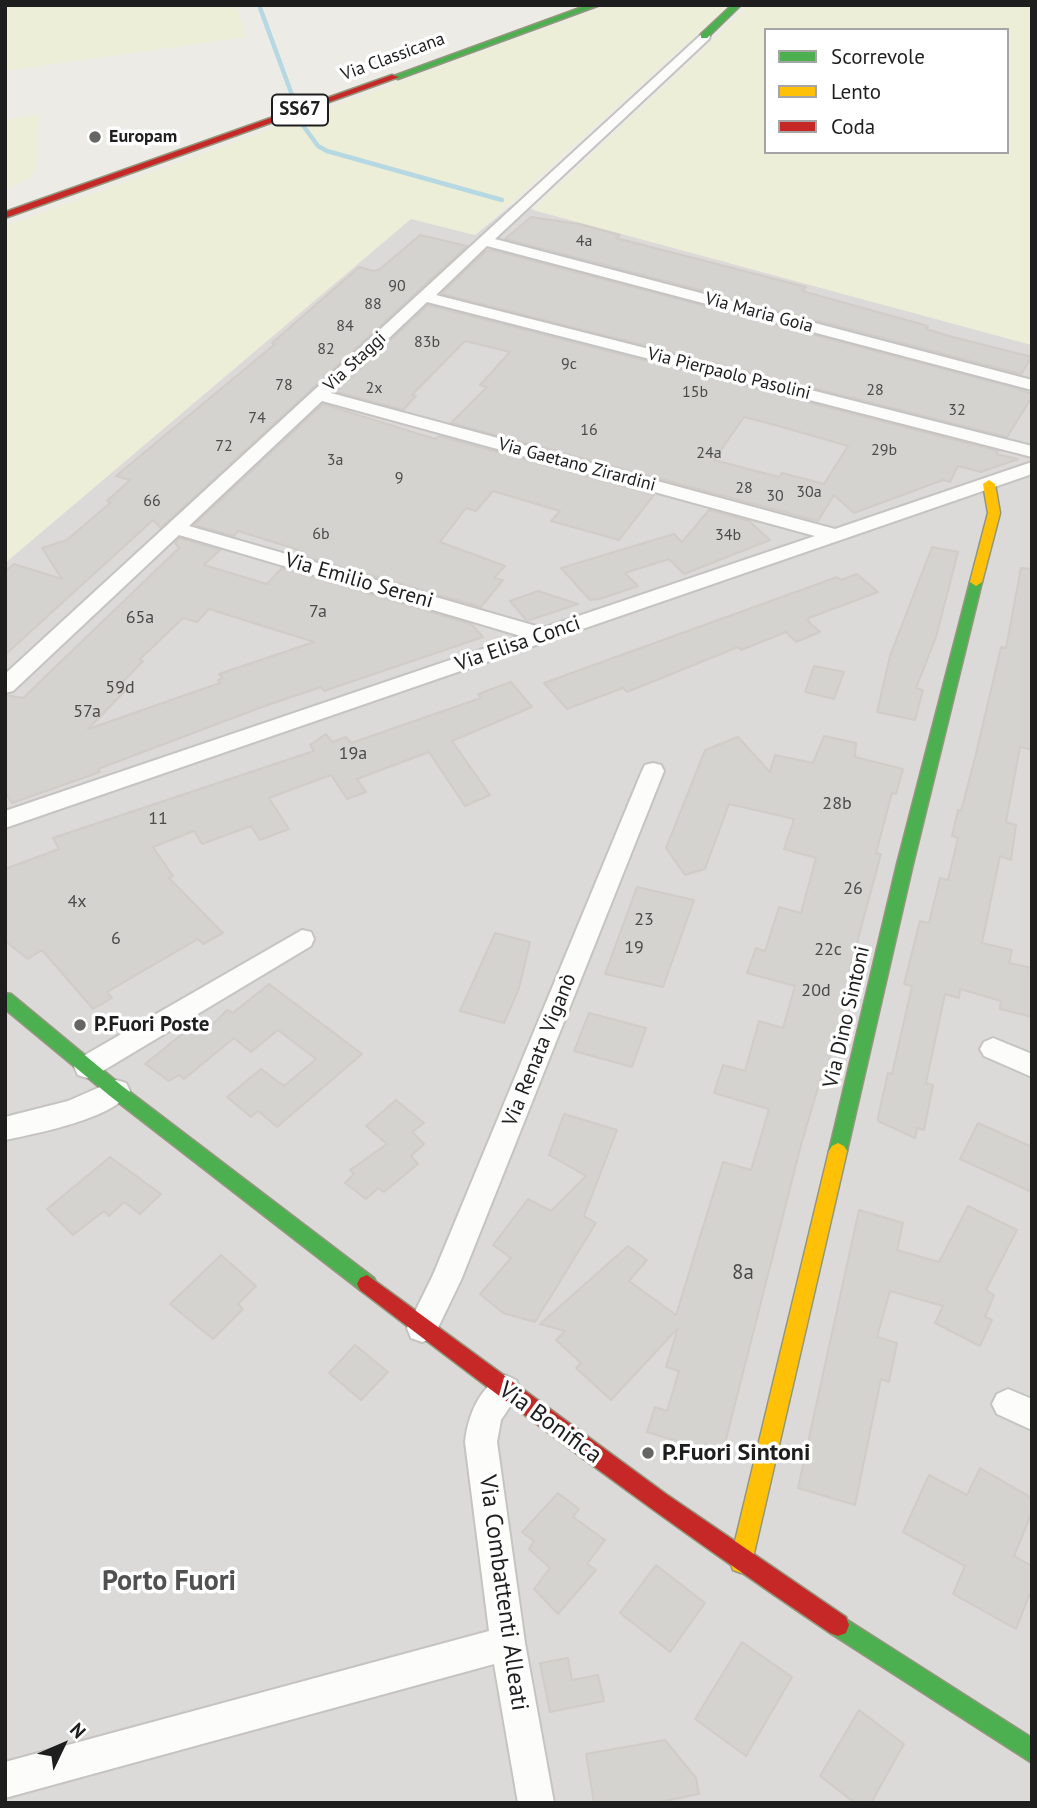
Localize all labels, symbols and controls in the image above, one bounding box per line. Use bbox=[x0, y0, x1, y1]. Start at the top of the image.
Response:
street label: Via Classicana bbox=[338, 28, 448, 86]
legend bbox=[764, 28, 1009, 154]
text: Scorrevole bbox=[831, 43, 925, 70]
text: Lento bbox=[831, 78, 881, 105]
road number: SS67 bbox=[272, 94, 328, 125]
text: Coda bbox=[831, 113, 875, 140]
place label: Europam bbox=[109, 126, 177, 148]
marker: Europam bbox=[87, 129, 103, 145]
house number: 4a bbox=[576, 231, 592, 251]
house number: 90 bbox=[388, 276, 406, 296]
street label: Via Maria Goia bbox=[703, 288, 815, 338]
house number: 88 bbox=[364, 294, 382, 314]
house number: 84 bbox=[336, 316, 354, 336]
street label: Via Staggi bbox=[319, 328, 391, 396]
house number: 83b bbox=[414, 332, 440, 352]
house number: 82 bbox=[317, 339, 335, 359]
street label: Via Pierpaolo Pasolini bbox=[645, 343, 813, 405]
house number: 9c bbox=[561, 354, 577, 374]
house number: 78 bbox=[275, 375, 293, 395]
house number: 2x bbox=[366, 378, 382, 398]
house number: 28 bbox=[866, 380, 884, 400]
house number: 15b bbox=[682, 382, 708, 402]
house number: 32 bbox=[948, 400, 966, 420]
house number: 74 bbox=[248, 408, 266, 428]
house number: 16 bbox=[580, 420, 598, 440]
street label: Via Gaetano Zirardini bbox=[496, 434, 658, 496]
house number: 72 bbox=[215, 436, 233, 456]
house number: 29b bbox=[871, 440, 897, 460]
house number: 24a bbox=[696, 443, 722, 463]
house number: 3a bbox=[327, 450, 343, 470]
house number: 9 bbox=[395, 468, 403, 488]
house number: 28 bbox=[735, 478, 753, 498]
house number: 30a bbox=[796, 482, 822, 502]
house number: 30 bbox=[766, 486, 784, 506]
house number: 66 bbox=[143, 491, 161, 511]
house number: 6b bbox=[312, 524, 330, 544]
house number: 34b bbox=[715, 525, 741, 545]
street label: Via Emilio Sereni bbox=[282, 548, 436, 614]
house number: 7a bbox=[309, 601, 327, 623]
house number: 65a bbox=[126, 607, 154, 629]
street label: Via Elisa Conci bbox=[452, 611, 584, 677]
house number: 59d bbox=[105, 677, 135, 699]
house number: 57a bbox=[73, 701, 101, 723]
house number: 19a bbox=[339, 743, 367, 765]
house number: 28b bbox=[822, 793, 852, 815]
house number: 11 bbox=[148, 808, 168, 830]
house number: 26 bbox=[843, 878, 863, 900]
house number: 4x bbox=[67, 891, 87, 913]
house number: 23 bbox=[634, 909, 654, 931]
house number: 6 bbox=[111, 928, 121, 950]
house number: 19 bbox=[624, 937, 644, 959]
house number: 22c bbox=[814, 939, 842, 961]
street label: Via Dino Sintoni bbox=[818, 944, 876, 1090]
street label: Via Renata Viganò bbox=[498, 970, 582, 1130]
house number: 20d bbox=[801, 980, 831, 1002]
place label: P.Fuori Poste bbox=[94, 1012, 209, 1038]
marker: P.Fuori Poste bbox=[72, 1017, 88, 1033]
house number: 8a bbox=[732, 1260, 754, 1286]
street label: Via Bonifica bbox=[493, 1376, 607, 1470]
place label: P.Fuori Sintoni bbox=[662, 1439, 810, 1467]
marker: P.Fuori Sintoni bbox=[640, 1445, 656, 1461]
street label: Via Combattenti Alleati bbox=[472, 1473, 534, 1713]
district label: Porto Fuori bbox=[102, 1565, 236, 1599]
north arrow bbox=[28, 1710, 98, 1780]
text: N bbox=[65, 1718, 91, 1743]

